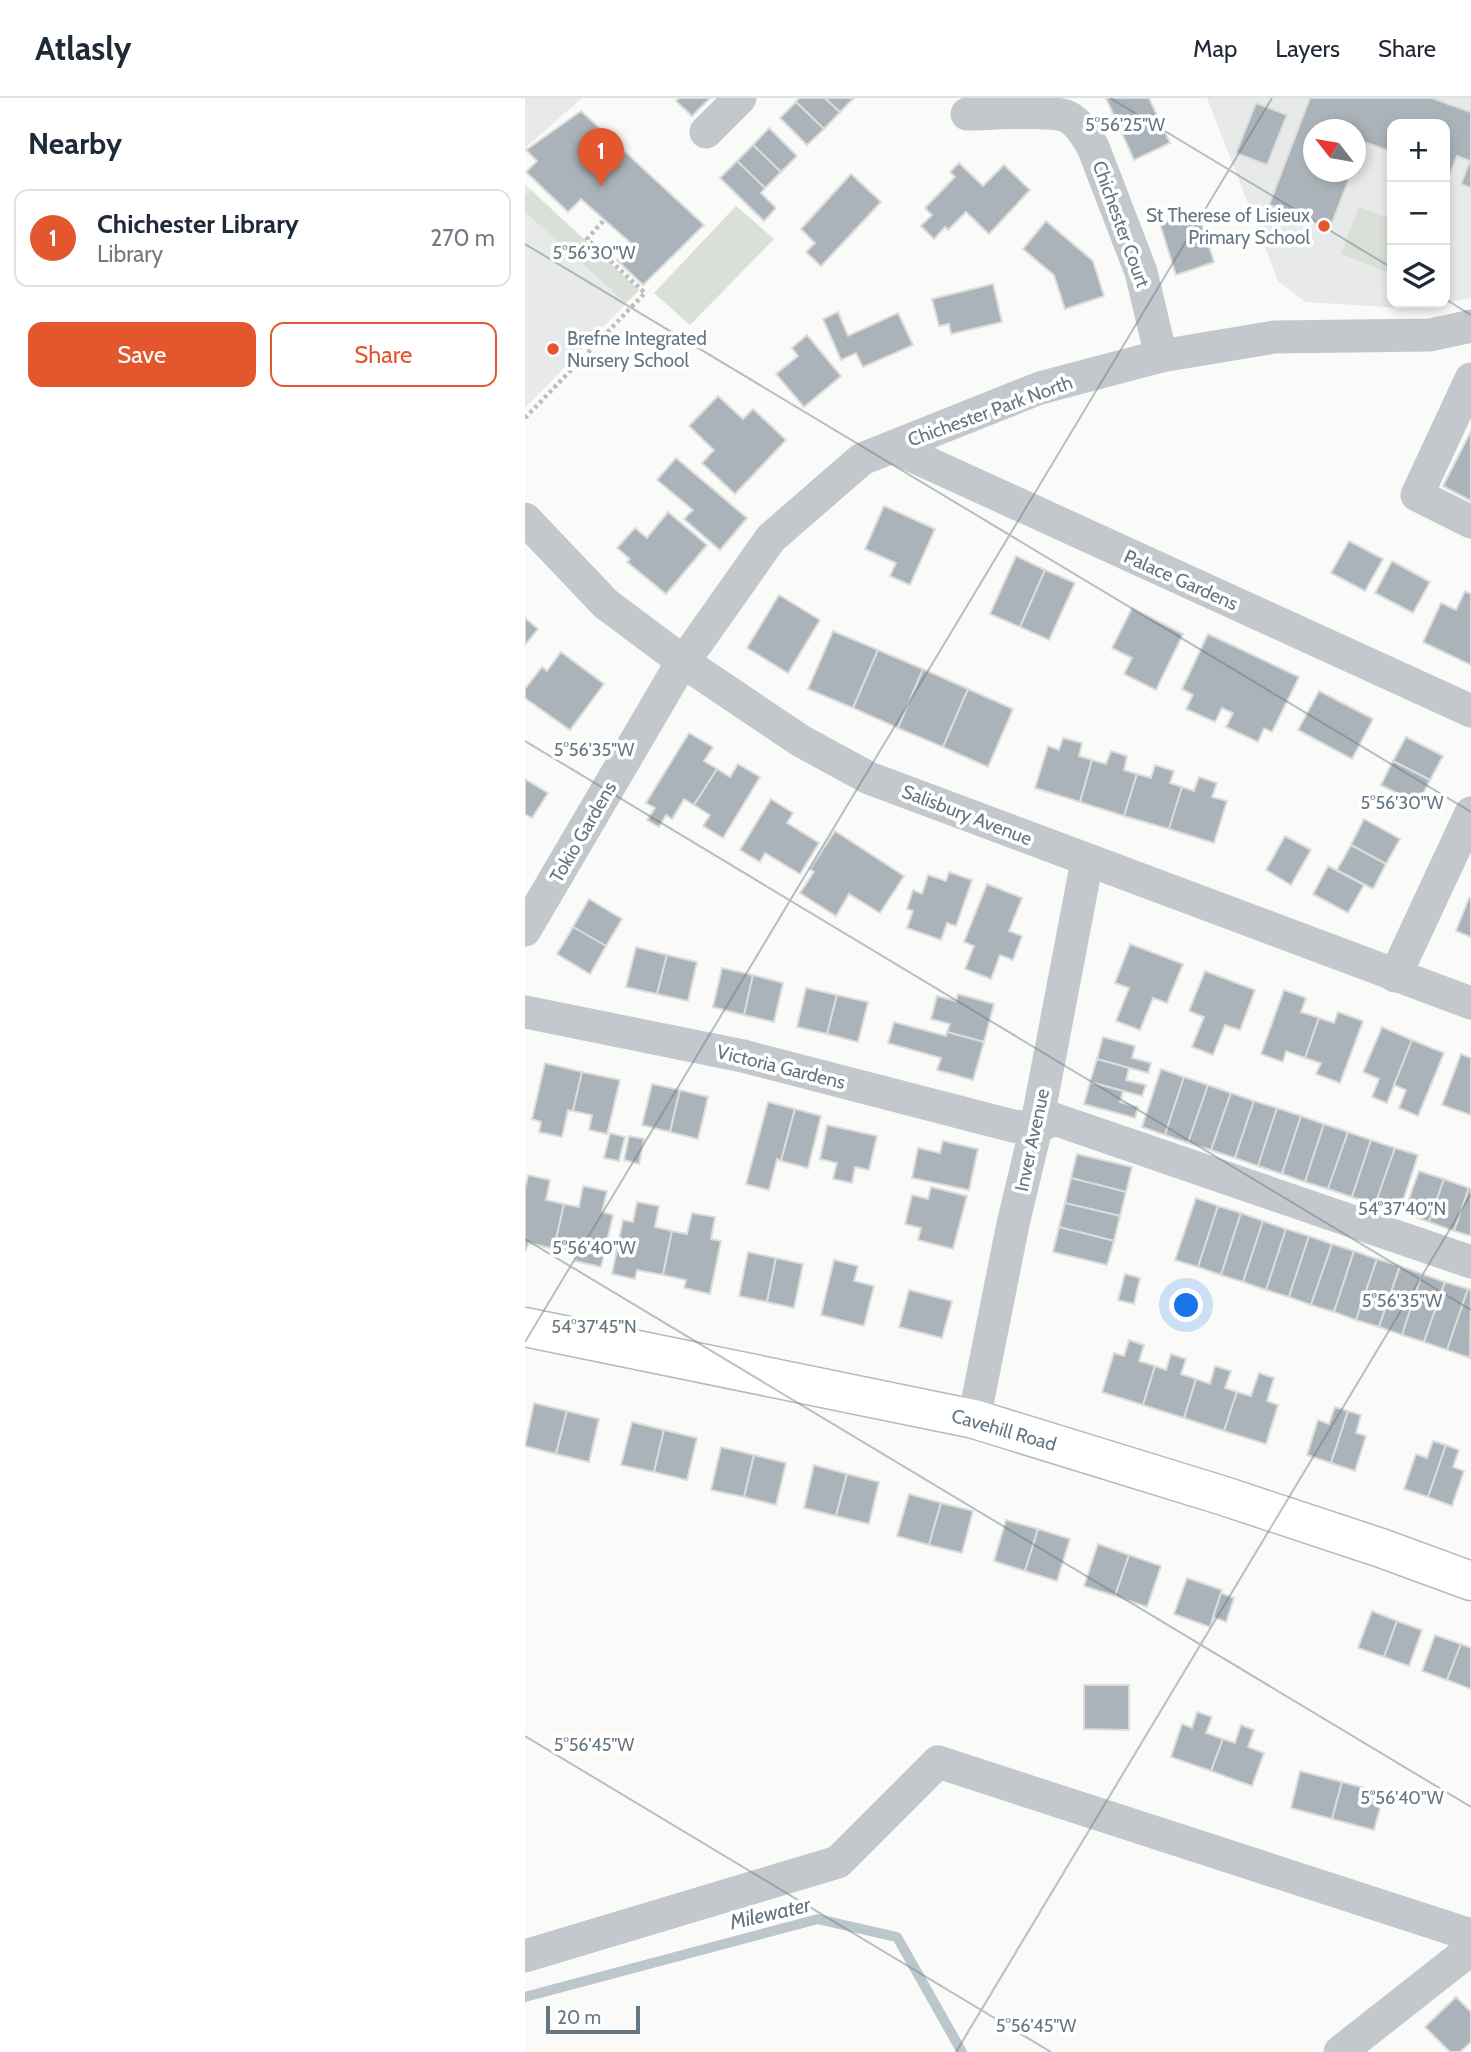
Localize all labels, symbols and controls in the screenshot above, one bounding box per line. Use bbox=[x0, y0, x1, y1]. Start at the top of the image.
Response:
text: Atlasly bbox=[35, 28, 132, 68]
text: Map bbox=[1193, 34, 1237, 63]
text: Layers bbox=[1275, 34, 1340, 63]
text: Share bbox=[1378, 34, 1436, 63]
text: 5°56'25"W bbox=[1085, 114, 1165, 136]
north arrow bbox=[1303, 119, 1366, 182]
map controls bbox=[1387, 119, 1450, 308]
button: + bbox=[1387, 119, 1450, 182]
text: Nearby bbox=[28, 125, 122, 162]
pin: 1 bbox=[578, 128, 624, 186]
street label: Chichester Court bbox=[1087, 158, 1155, 291]
button: − bbox=[1387, 182, 1450, 245]
place label: St Therese of Lisieux Primary School bbox=[1146, 204, 1311, 249]
text: Chichester Library bbox=[97, 208, 299, 240]
marker: St Therese of Lisieux Primary School bbox=[1316, 218, 1332, 234]
text: 1 bbox=[49, 224, 57, 252]
text: 270 m bbox=[430, 224, 495, 252]
text: Library bbox=[97, 240, 163, 268]
text: 5°56'30"W bbox=[552, 242, 636, 264]
button: layers bbox=[1387, 245, 1450, 308]
button: Save bbox=[28, 322, 256, 387]
button: Share bbox=[270, 322, 497, 387]
place label: Brefne Integrated Nursery School bbox=[567, 327, 707, 372]
marker: Brefne Integrated Nursery School bbox=[545, 341, 561, 357]
street label: Chichester Park North bbox=[904, 370, 1076, 452]
street label: Palace Gardens bbox=[1120, 545, 1242, 615]
text: 5°56'35"W bbox=[554, 739, 634, 761]
street label: Tokio Gardens bbox=[545, 777, 621, 887]
street label: Salisbury Avenue bbox=[899, 780, 1035, 850]
text: 5°56'30"W bbox=[1360, 792, 1444, 814]
street label: Victoria Gardens bbox=[714, 1040, 848, 1094]
street label: Inver Avenue bbox=[1010, 1086, 1054, 1193]
text: 54°37'40"N bbox=[1358, 1198, 1446, 1220]
text: 5°56'40"W bbox=[552, 1237, 636, 1259]
your location bbox=[1169, 1288, 1203, 1322]
text: 5°56'35"W bbox=[1362, 1290, 1442, 1312]
text: 54°37'45"N bbox=[551, 1316, 637, 1338]
street label: Cavehill Road bbox=[949, 1404, 1059, 1456]
text: 5°56'45"W bbox=[554, 1734, 634, 1756]
text: 5°56'40"W bbox=[1360, 1787, 1444, 1809]
water label: Milewater bbox=[726, 1891, 814, 1935]
scale bar bbox=[546, 2003, 641, 2035]
text: 20 m bbox=[557, 2006, 601, 2029]
text: 5°56'45"W bbox=[996, 2015, 1076, 2037]

